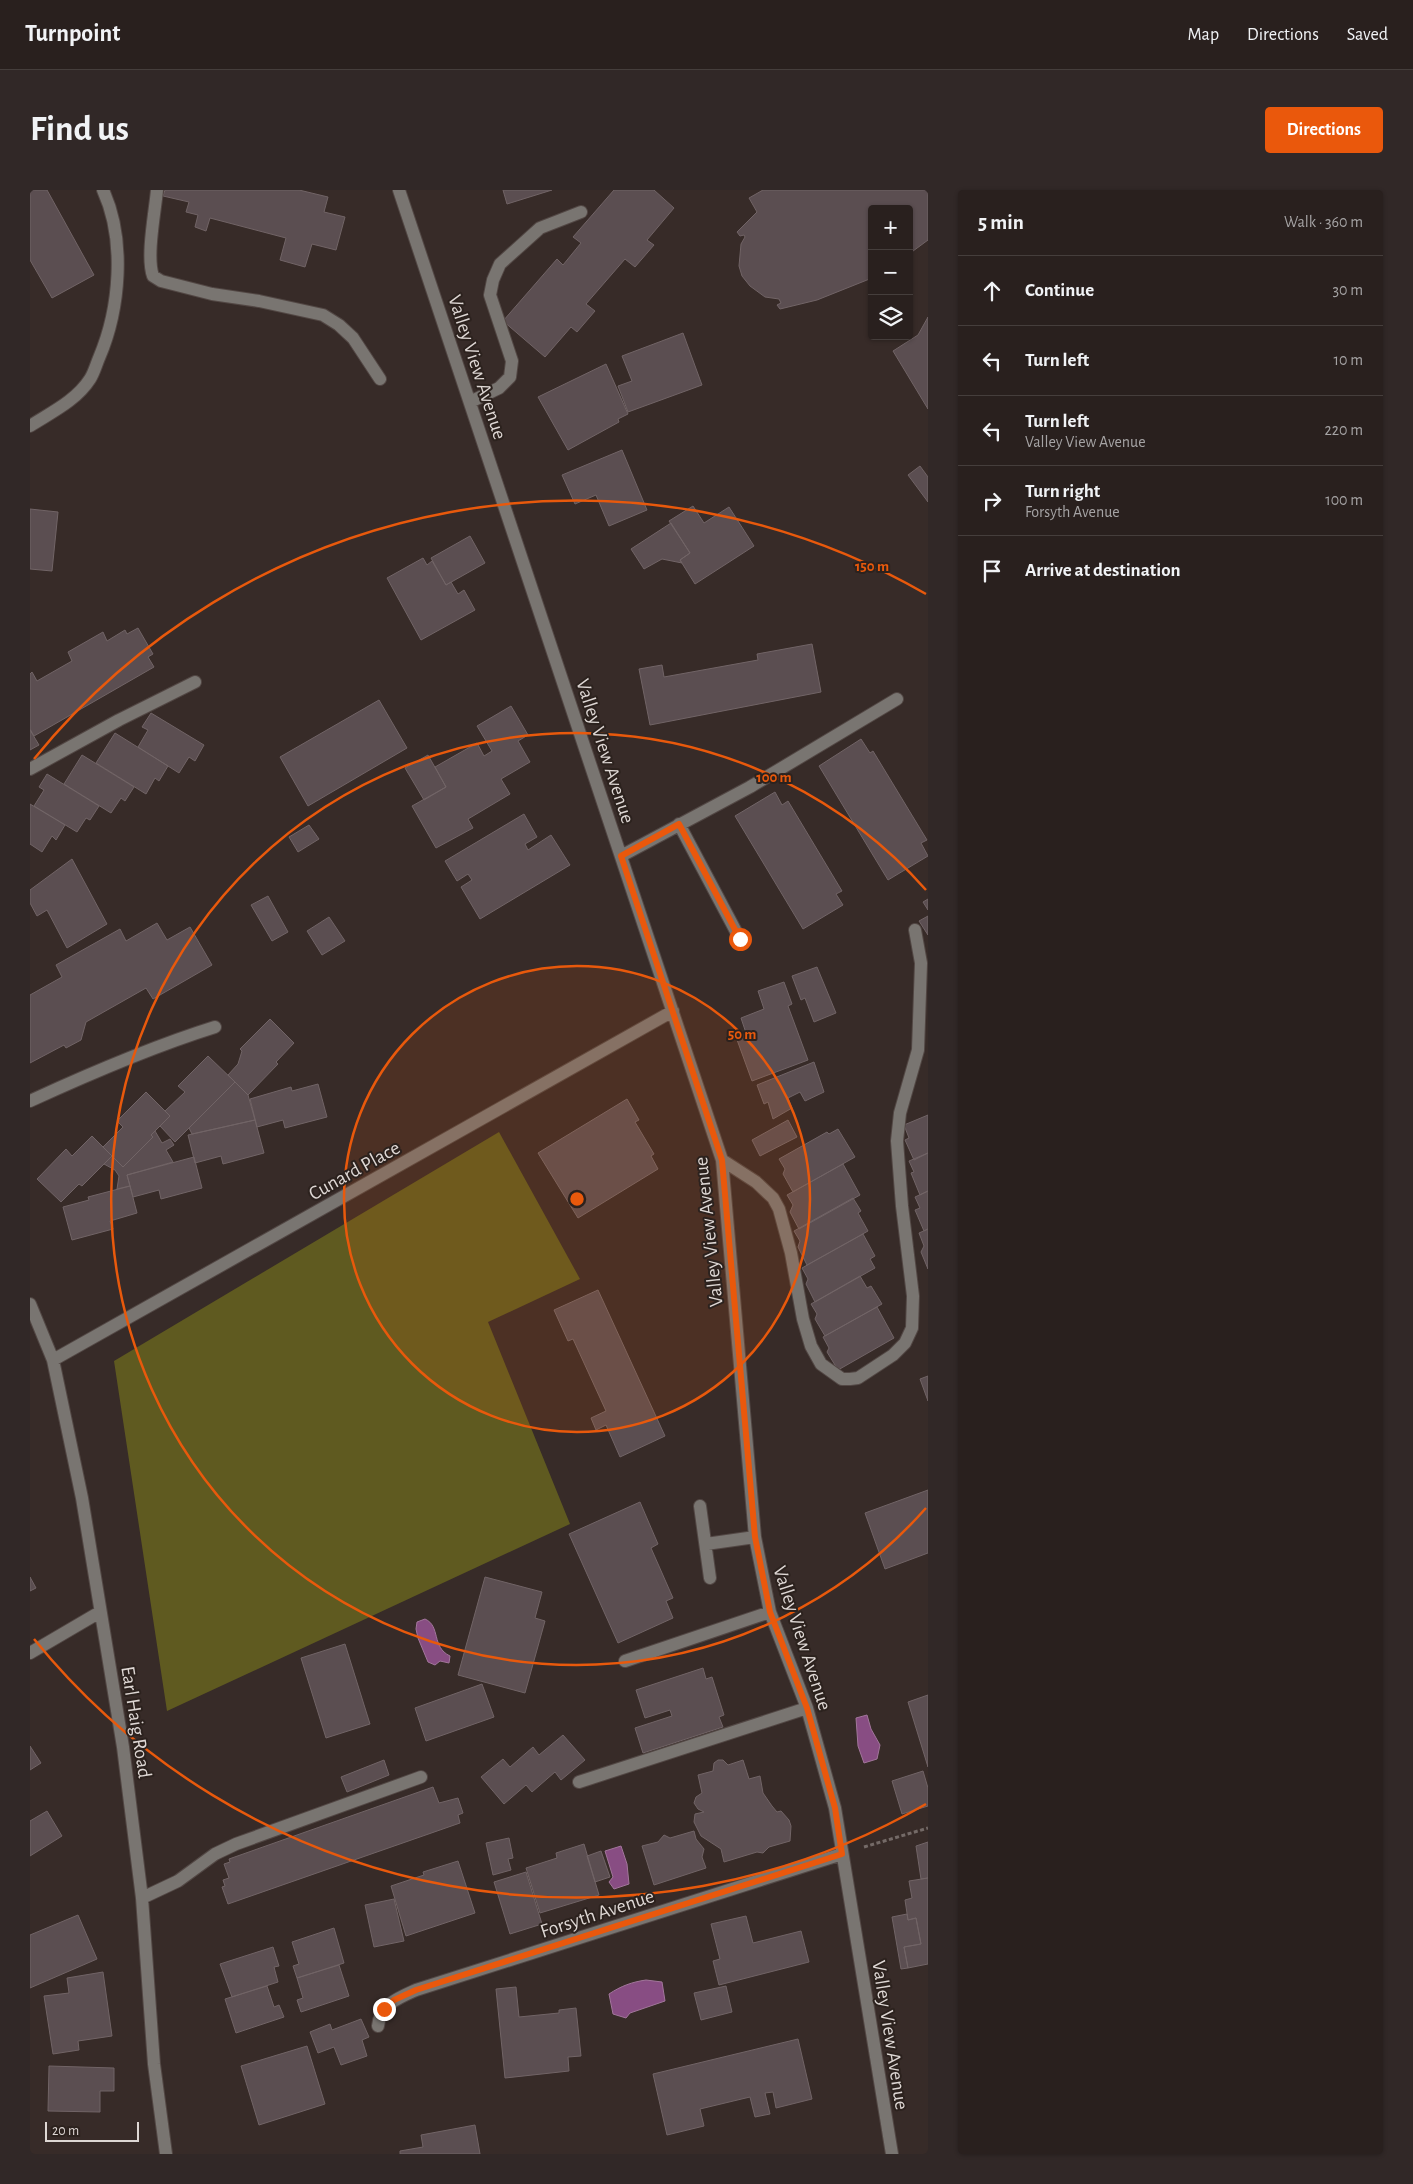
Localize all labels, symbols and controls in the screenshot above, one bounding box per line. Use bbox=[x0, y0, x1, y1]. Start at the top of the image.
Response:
text: Turnpoint bbox=[25, 22, 120, 46]
text: Map bbox=[1188, 26, 1219, 44]
text: Directions bbox=[1247, 26, 1319, 44]
text: Saved bbox=[1347, 26, 1388, 44]
button: Directions bbox=[1265, 107, 1383, 153]
text: Find us bbox=[30, 112, 129, 147]
map controls bbox=[868, 205, 913, 340]
button: + bbox=[868, 205, 913, 250]
text: 5 min bbox=[978, 212, 1024, 233]
text: Walk · 360 m bbox=[1284, 214, 1363, 230]
button: − bbox=[868, 250, 913, 295]
icon: ahead bbox=[978, 277, 1006, 305]
text: Continue bbox=[1025, 281, 1094, 300]
text: 30 m bbox=[1333, 282, 1363, 298]
street label: Valley View Avenue bbox=[444, 293, 510, 442]
button: layers bbox=[868, 295, 913, 340]
icon: left bbox=[978, 347, 1006, 375]
text: Turn left bbox=[1025, 351, 1089, 370]
text: 10 m bbox=[1334, 352, 1363, 368]
text: Turn left bbox=[1025, 412, 1089, 431]
icon: left bbox=[978, 417, 1006, 445]
text: 220 m bbox=[1325, 422, 1363, 438]
text: Valley View Avenue bbox=[1025, 434, 1146, 450]
text: Turn right bbox=[1025, 482, 1100, 501]
icon: right bbox=[978, 487, 1006, 515]
text: 100 m bbox=[1325, 492, 1363, 508]
text: Forsyth Avenue bbox=[1025, 504, 1120, 520]
icon: arrive bbox=[978, 557, 1006, 585]
text: 150 m bbox=[855, 559, 889, 574]
text: Arrive at destination bbox=[1025, 561, 1181, 580]
street label: Valley View Avenue bbox=[572, 677, 638, 826]
text: 100 m bbox=[756, 770, 792, 785]
route start bbox=[729, 928, 752, 951]
text: 50 m bbox=[728, 1027, 756, 1042]
street label: Cunard Place bbox=[305, 1138, 404, 1204]
street label: Valley View Avenue bbox=[691, 1156, 727, 1308]
centre of rings bbox=[568, 1190, 586, 1208]
street label: Valley View Avenue bbox=[769, 1564, 835, 1713]
street label: Earl Haig Road bbox=[117, 1665, 155, 1780]
street label: Forsyth Avenue bbox=[538, 1886, 657, 1942]
street label: Valley View Avenue bbox=[868, 1959, 912, 2111]
route end bbox=[373, 1998, 396, 2021]
scale bar bbox=[45, 2119, 139, 2142]
text: 20 m bbox=[52, 2124, 79, 2138]

